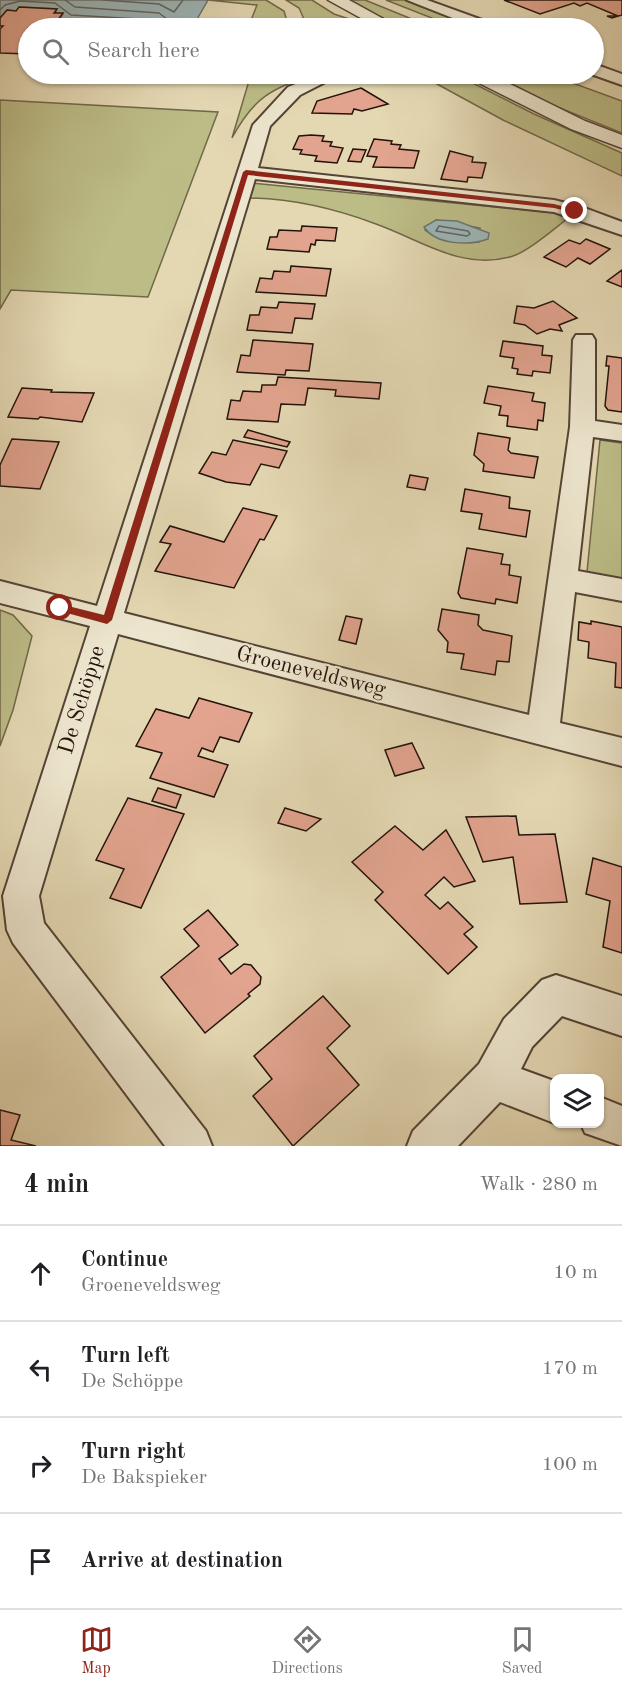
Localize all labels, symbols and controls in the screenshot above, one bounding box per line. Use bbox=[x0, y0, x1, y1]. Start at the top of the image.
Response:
search box bbox=[18, 18, 604, 84]
icon: search bbox=[39, 35, 72, 68]
text: Search here bbox=[87, 40, 200, 62]
route end bbox=[561, 197, 587, 223]
route start bbox=[46, 594, 72, 620]
street label: De Schöppe bbox=[55, 643, 109, 757]
street label: Groeneveldsweg bbox=[234, 643, 388, 701]
map controls bbox=[550, 1074, 604, 1128]
button: layers bbox=[550, 1074, 604, 1128]
text: 4 min bbox=[24, 1172, 89, 1198]
text: Walk · 280 m bbox=[479, 1175, 598, 1195]
text: Continue bbox=[81, 1249, 168, 1271]
icon: ahead bbox=[24, 1257, 57, 1290]
text: 10 m bbox=[553, 1263, 598, 1283]
text: Groeneveldsweg bbox=[81, 1276, 221, 1296]
text: Turn left bbox=[81, 1345, 170, 1367]
icon: left bbox=[24, 1353, 57, 1386]
text: 170 m bbox=[542, 1359, 598, 1379]
text: De Schöppe bbox=[81, 1372, 183, 1392]
text: Turn right bbox=[81, 1441, 185, 1463]
icon: right bbox=[24, 1449, 57, 1482]
text: 100 m bbox=[542, 1455, 598, 1475]
text: De Bakspieker bbox=[81, 1468, 207, 1488]
icon: arrive bbox=[24, 1545, 57, 1578]
text: Arrive at destination bbox=[81, 1550, 283, 1572]
tab: Map bbox=[80, 1623, 113, 1679]
tab: Directions bbox=[272, 1623, 343, 1679]
tab: Saved bbox=[502, 1623, 542, 1679]

